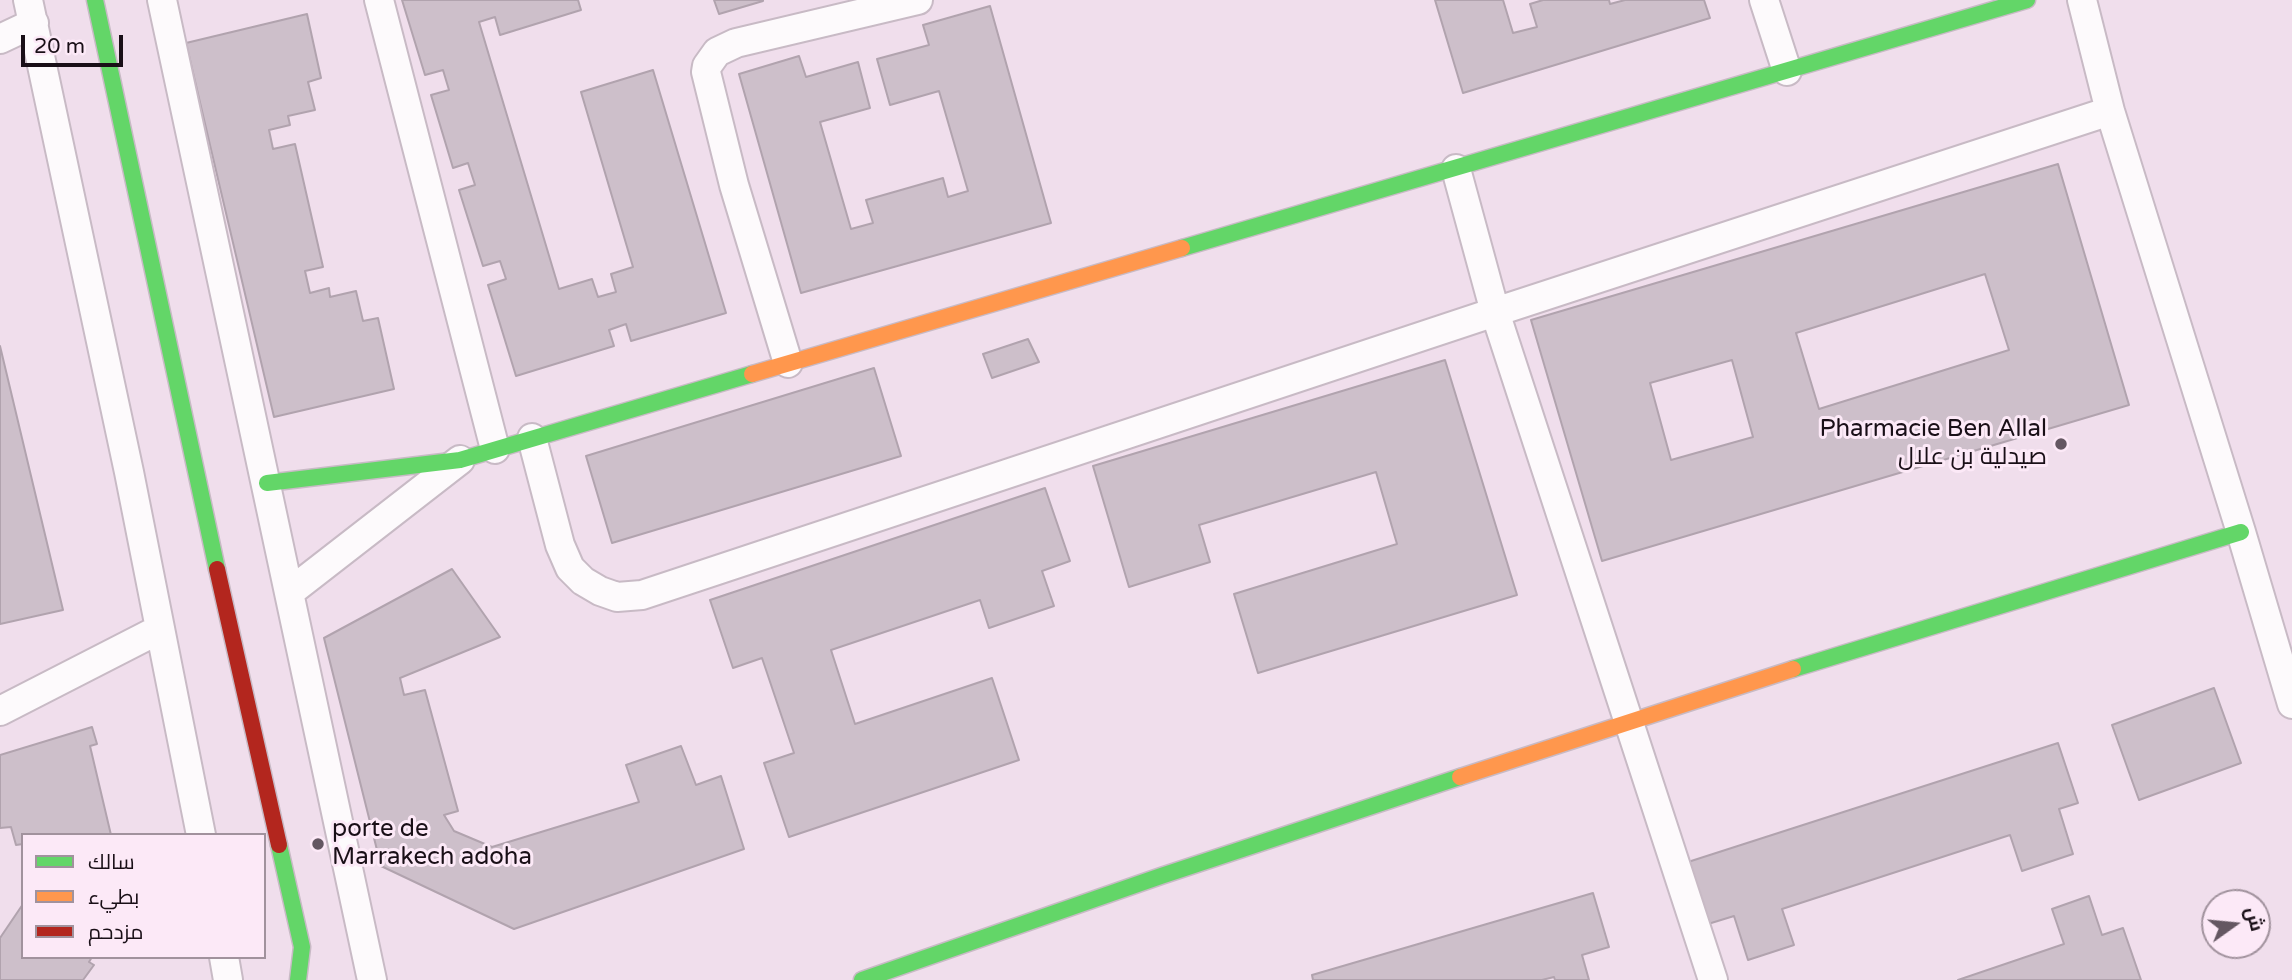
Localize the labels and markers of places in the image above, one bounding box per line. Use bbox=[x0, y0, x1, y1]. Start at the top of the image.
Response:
place label: Pharmacie Ben Allal صيدلية بن علال bbox=[1819, 416, 2047, 472]
marker: Pharmacie Ben Allal صيدلية بن علال bbox=[2053, 436, 2069, 452]
place label: porte de Marrakech adoha bbox=[332, 816, 532, 872]
marker: porte de Marrakech adoha bbox=[310, 836, 326, 852]

